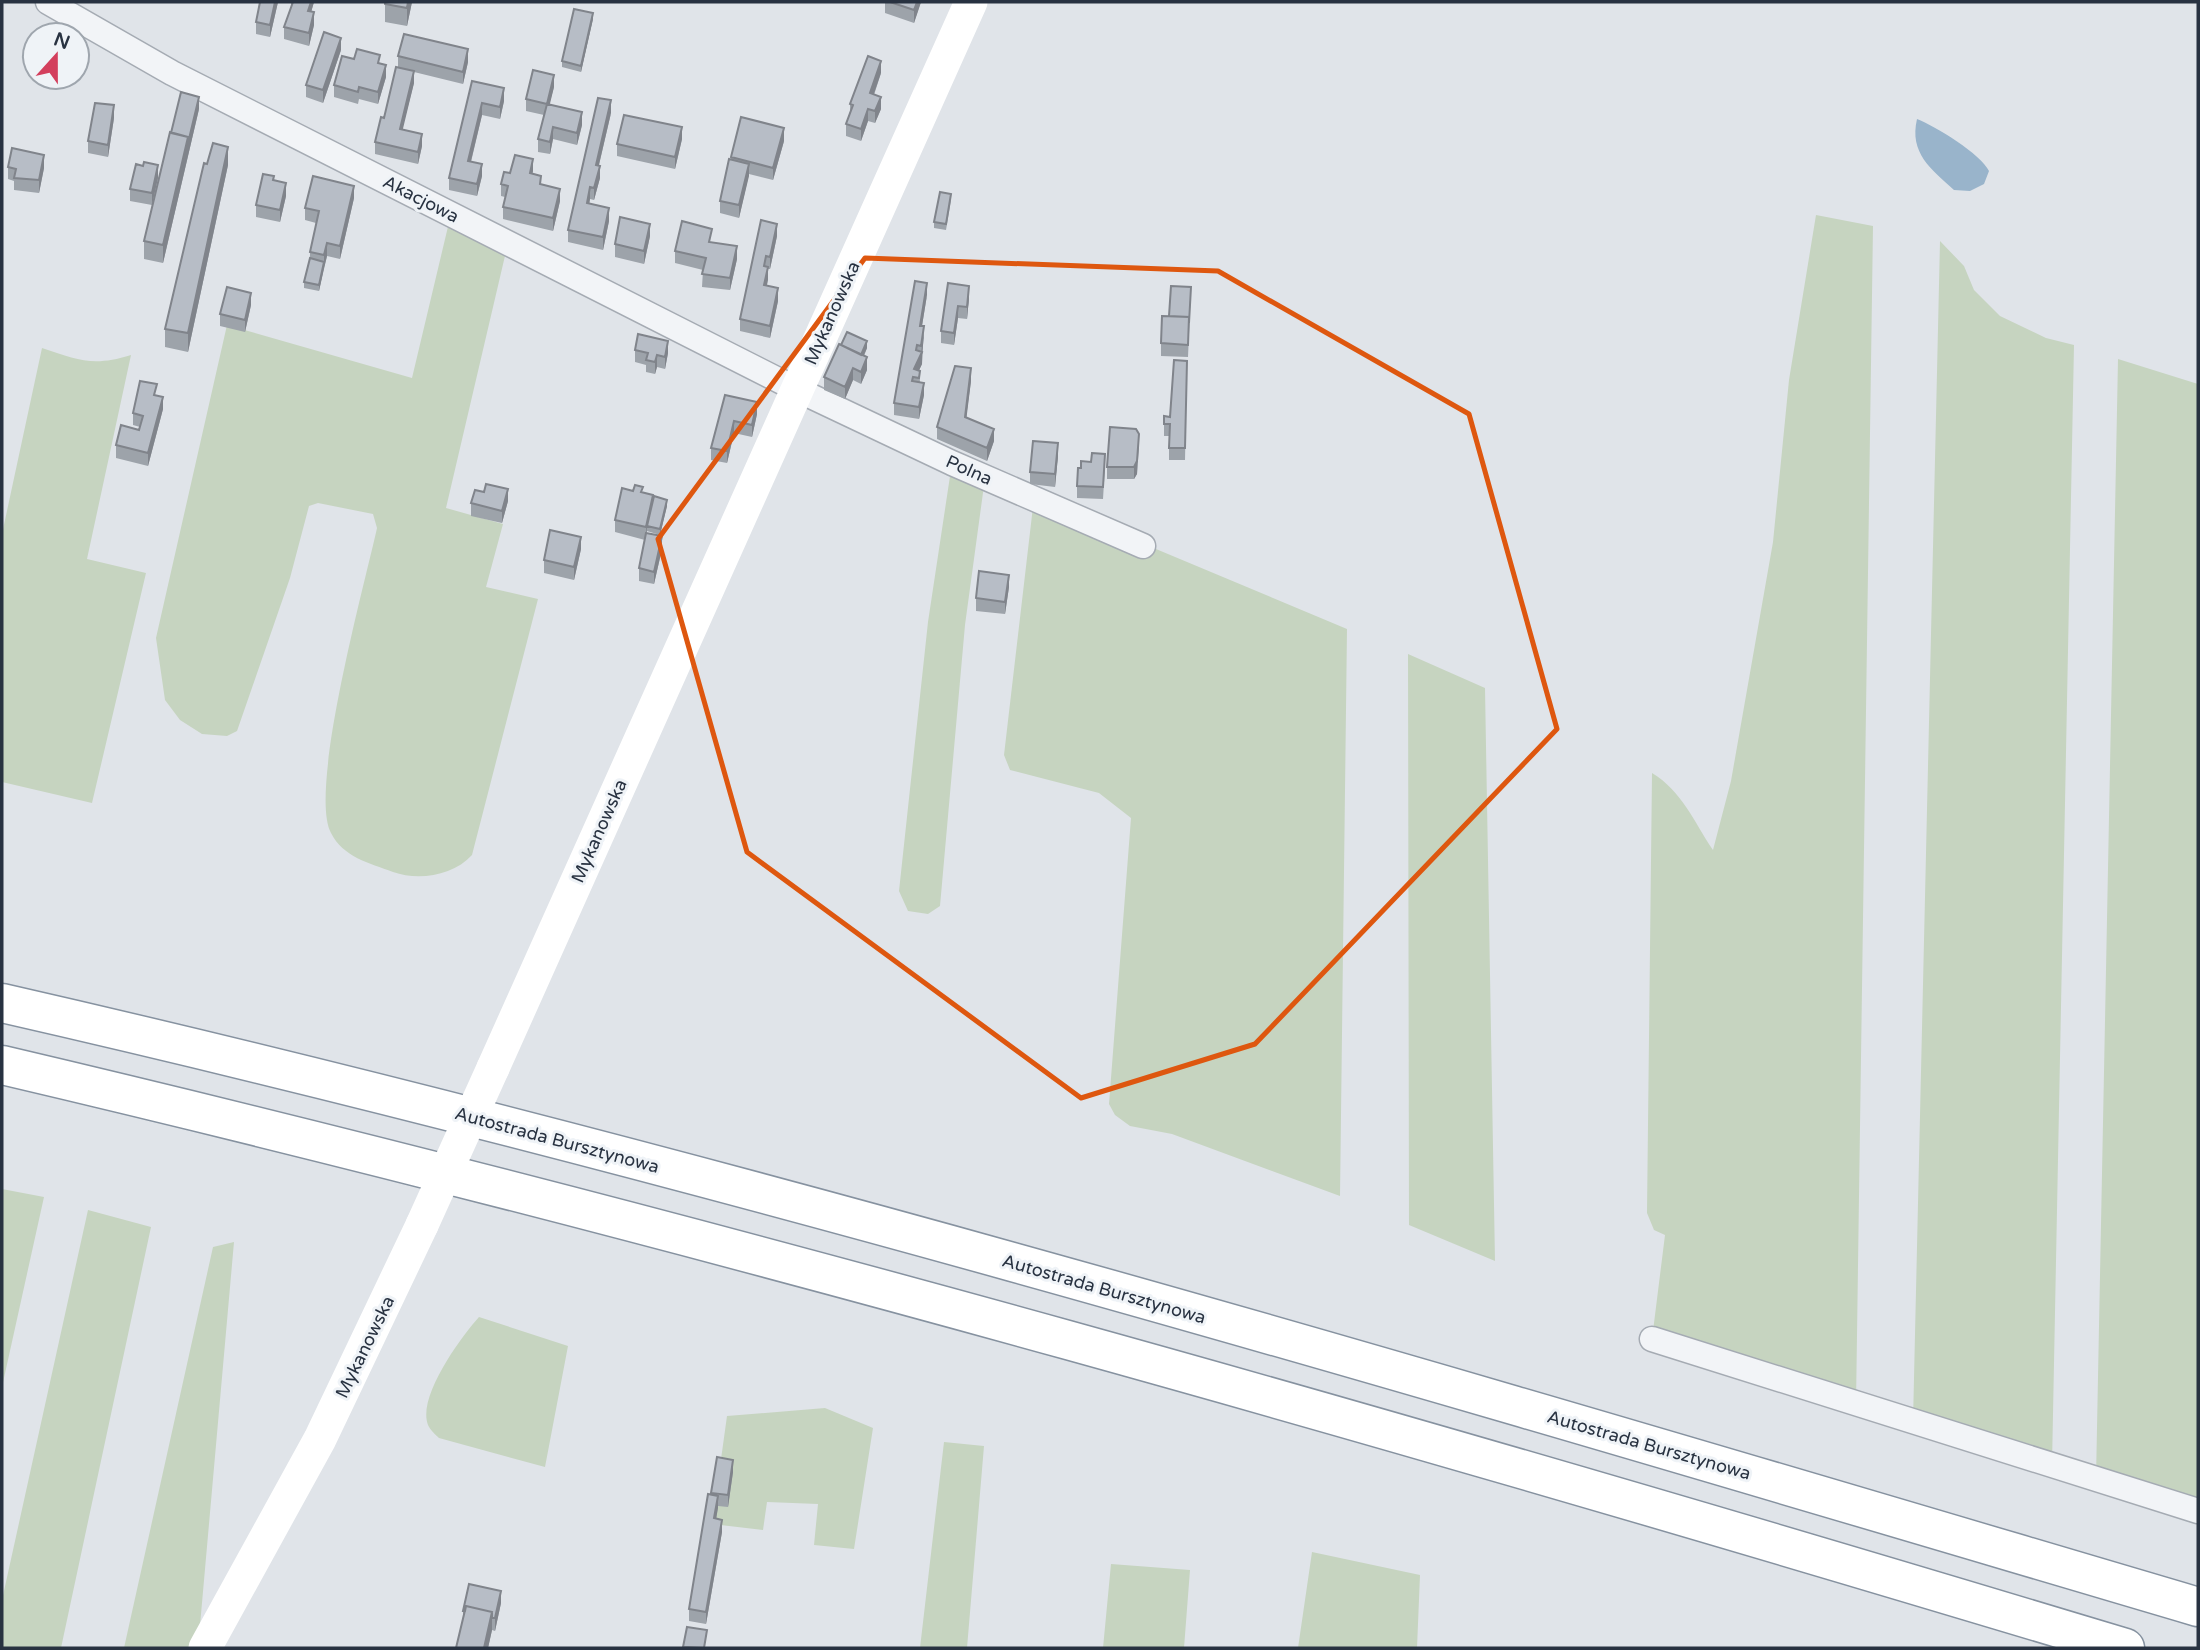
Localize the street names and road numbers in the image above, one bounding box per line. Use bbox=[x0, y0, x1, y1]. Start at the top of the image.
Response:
street label: Akacjowa bbox=[379, 171, 463, 227]
street label: Mykanowska bbox=[799, 258, 865, 368]
street label: Polna bbox=[942, 450, 996, 490]
street label: Mykanowska bbox=[566, 776, 632, 886]
street label: Autostrada Bursztynowa bbox=[452, 1102, 662, 1178]
street label: Autostrada Bursztynowa bbox=[1000, 1249, 1208, 1329]
street label: Mykanowska bbox=[331, 1292, 399, 1402]
street label: Autostrada Bursztynowa bbox=[1545, 1405, 1753, 1485]

